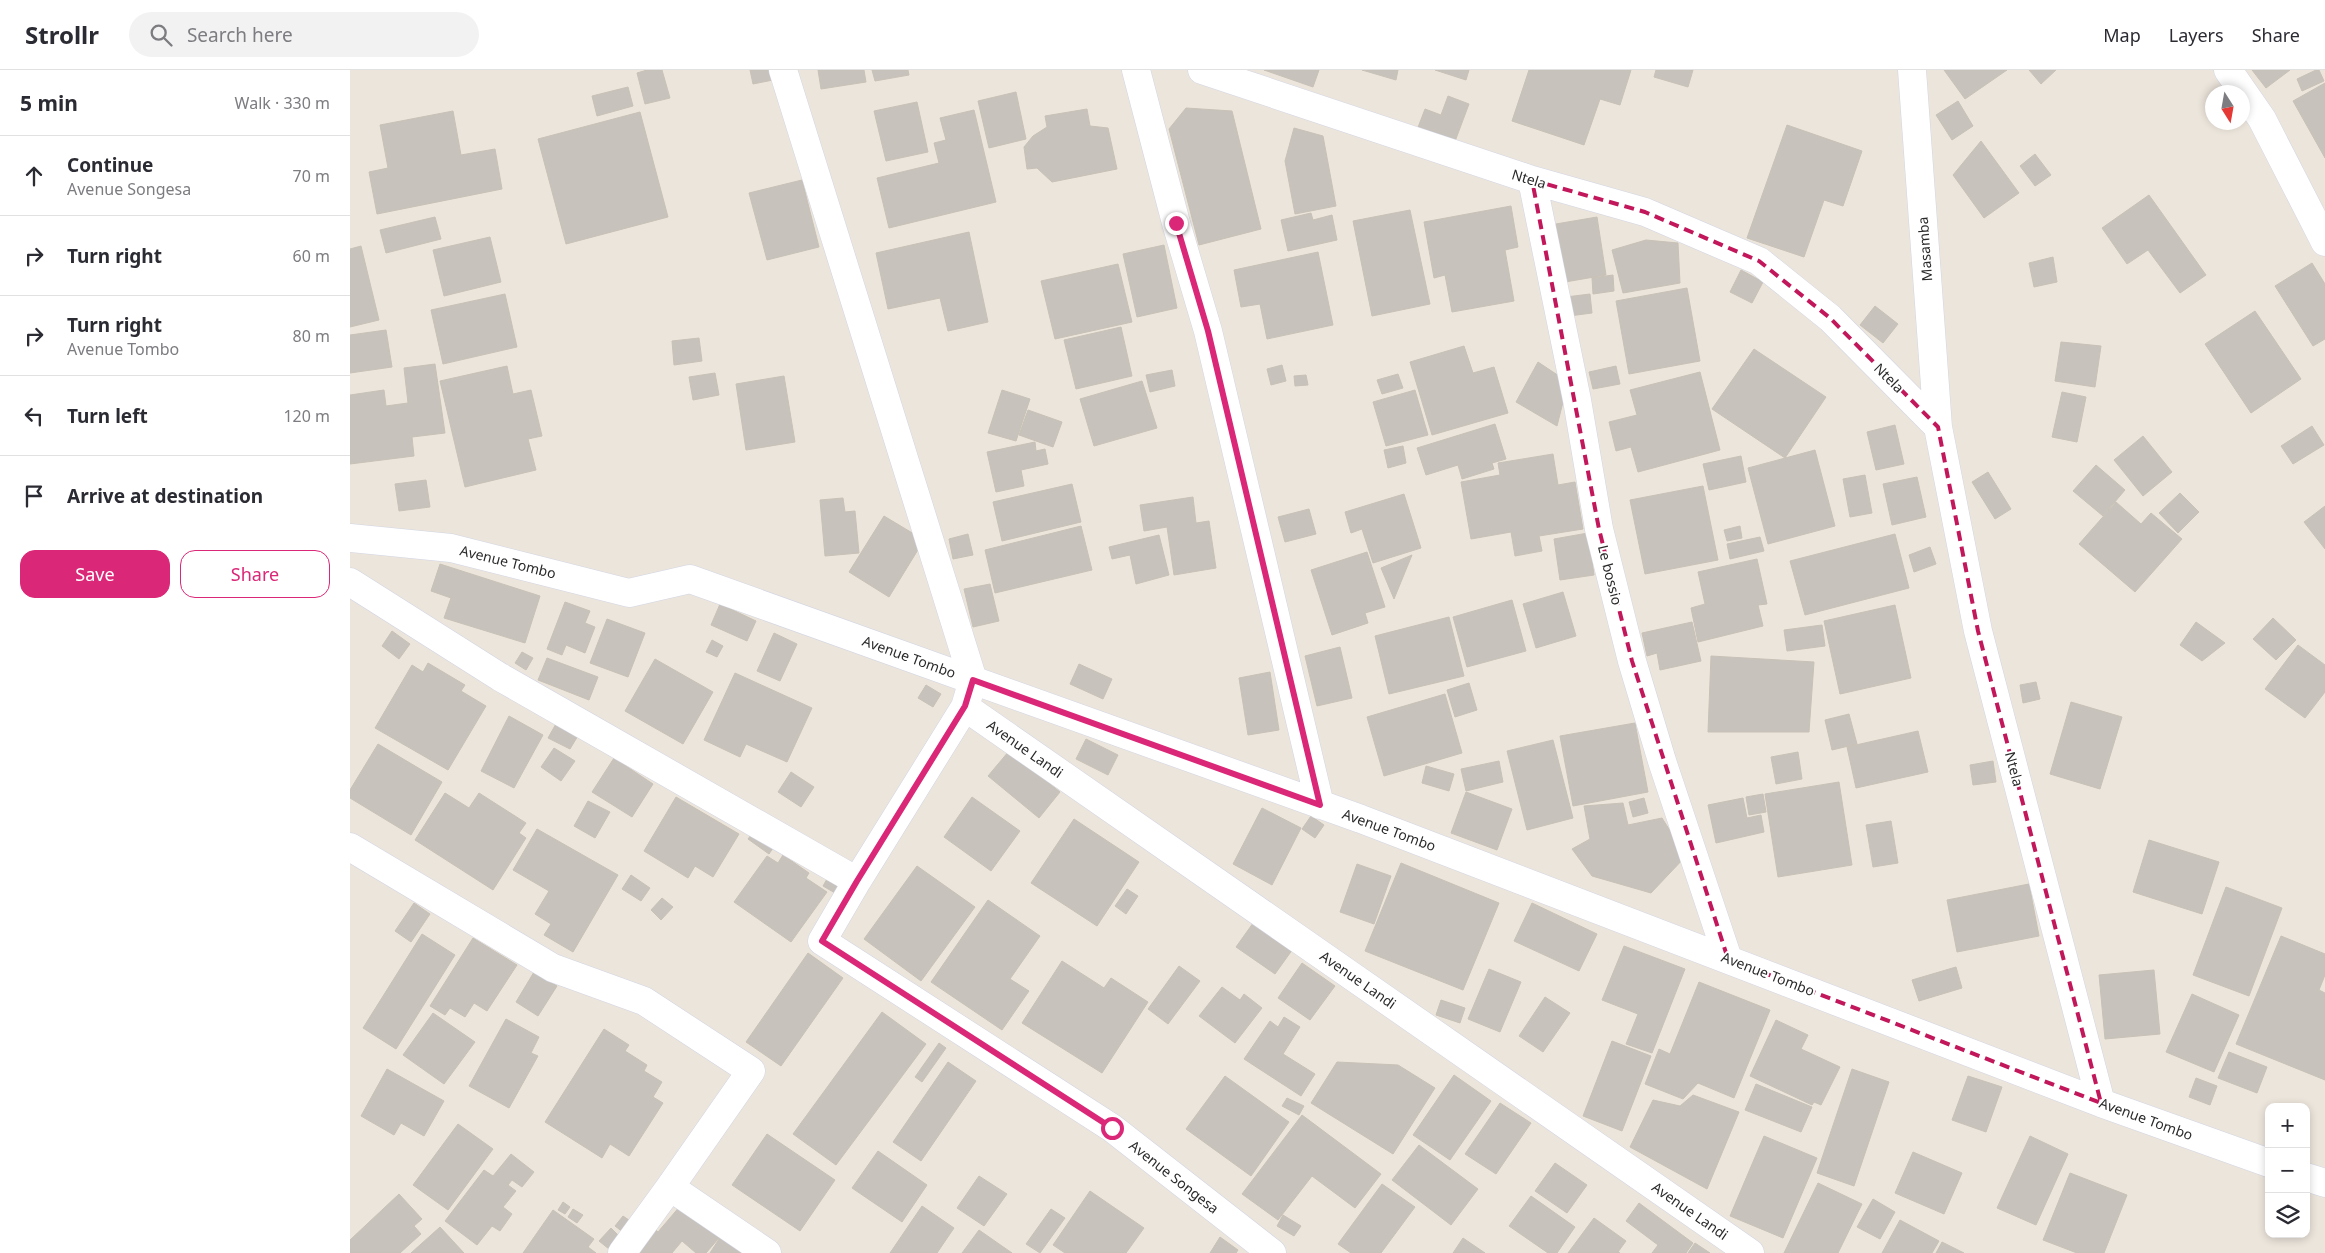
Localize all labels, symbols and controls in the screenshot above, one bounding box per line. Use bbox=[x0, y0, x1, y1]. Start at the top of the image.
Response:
search box bbox=[129, 12, 479, 57]
text: Strollr bbox=[25, 18, 99, 51]
icon: search bbox=[147, 21, 175, 49]
text: Search here bbox=[187, 22, 293, 48]
text: Map bbox=[2103, 23, 2141, 47]
text: Layers bbox=[2169, 23, 2224, 47]
text: Share bbox=[2252, 23, 2300, 47]
north arrow bbox=[2205, 85, 2250, 130]
text: 5 min bbox=[20, 89, 78, 117]
text: Walk · 330 m bbox=[235, 92, 330, 114]
text: Continue bbox=[67, 152, 153, 178]
icon: ahead bbox=[20, 162, 48, 190]
street label: Ntela bbox=[1510, 164, 1549, 193]
text: 70 m bbox=[293, 165, 330, 187]
text: Avenue Songesa bbox=[67, 178, 191, 200]
route end bbox=[1165, 212, 1188, 235]
street label: Masamba bbox=[1913, 216, 1936, 282]
icon: right bbox=[20, 242, 48, 270]
text: Turn right bbox=[67, 243, 162, 269]
text: 60 m bbox=[293, 245, 330, 267]
text: Turn right bbox=[67, 312, 162, 338]
icon: right bbox=[20, 322, 48, 350]
text: 80 m bbox=[293, 325, 330, 347]
text: Avenue Tombo bbox=[67, 338, 179, 360]
street label: Ntela bbox=[1870, 359, 1908, 397]
icon: left bbox=[20, 402, 48, 430]
text: Turn left bbox=[67, 403, 148, 429]
text: 120 m bbox=[283, 405, 330, 427]
icon: arrive bbox=[20, 482, 48, 510]
text: Arrive at destination bbox=[67, 483, 263, 509]
street label: Avenue Tombo bbox=[458, 540, 558, 583]
street label: Le bossio bbox=[1594, 543, 1627, 607]
button: Save bbox=[20, 550, 170, 598]
button: Share bbox=[180, 550, 330, 598]
street label: Avenue Tombo bbox=[860, 631, 959, 682]
street label: Avenue Landi bbox=[983, 715, 1067, 782]
street label: Ntela bbox=[2001, 749, 2028, 788]
street label: Avenue Tombo bbox=[1340, 804, 1439, 855]
street label: Avenue Landi bbox=[1316, 946, 1400, 1013]
street label: Avenue Tombo bbox=[1719, 947, 1817, 1000]
street label: Avenue Tombo bbox=[2097, 1093, 2196, 1144]
map controls bbox=[2265, 1103, 2310, 1238]
button: + bbox=[2265, 1103, 2310, 1148]
route start bbox=[1101, 1117, 1124, 1140]
street label: Avenue Songesa bbox=[1126, 1136, 1223, 1218]
button: − bbox=[2265, 1148, 2310, 1193]
street label: Avenue Landi bbox=[1648, 1177, 1732, 1244]
button: layers bbox=[2265, 1193, 2310, 1238]

